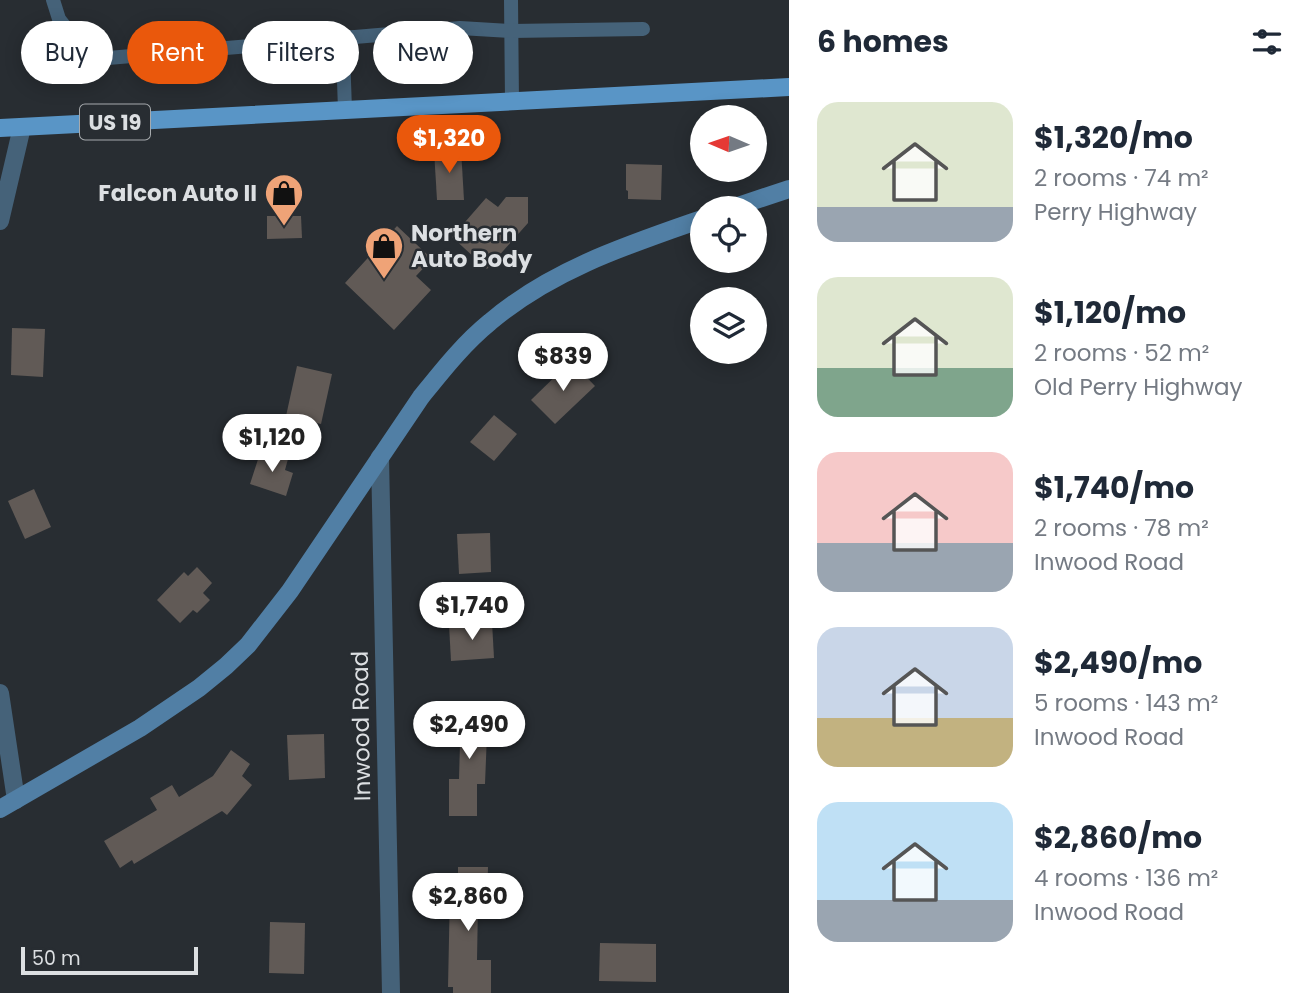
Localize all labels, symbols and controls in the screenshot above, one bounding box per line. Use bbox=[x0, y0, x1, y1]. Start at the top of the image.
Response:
text: 6 homes bbox=[817, 20, 949, 63]
chip: Buy bbox=[21, 21, 113, 84]
chip: Rent bbox=[127, 21, 228, 84]
chip: Filters bbox=[242, 21, 359, 84]
chip: New bbox=[373, 21, 473, 84]
icon: filters bbox=[1248, 23, 1286, 61]
road number: US 19 bbox=[80, 104, 150, 140]
north arrow bbox=[690, 105, 766, 182]
map controls bbox=[690, 105, 767, 364]
pin: $1,320 bbox=[392, 116, 506, 175]
text: $1,320/mo bbox=[1034, 116, 1193, 159]
text: $1,320 bbox=[413, 122, 485, 154]
icon: home bbox=[873, 130, 957, 214]
text: 2 rooms · 74 m² bbox=[1034, 162, 1209, 194]
shop icon: Falcon Auto II bbox=[263, 172, 305, 227]
place label: Falcon Auto II bbox=[98, 177, 257, 209]
button: locate bbox=[690, 196, 767, 273]
text: Perry Highway bbox=[1034, 196, 1197, 228]
place label: Northern Auto Body bbox=[411, 217, 533, 275]
shop icon: Northern Auto Body bbox=[363, 225, 405, 280]
button: layers bbox=[690, 287, 767, 364]
text: $1,120/mo bbox=[1034, 291, 1186, 334]
icon: home bbox=[873, 305, 957, 389]
pin: $839 bbox=[522, 334, 604, 393]
text: 2 rooms · 52 m² bbox=[1034, 337, 1209, 369]
text: $839 bbox=[534, 340, 592, 372]
text: Old Perry Highway bbox=[1034, 371, 1242, 403]
pin: $1,120 bbox=[215, 414, 329, 474]
text: $1,120 bbox=[238, 421, 306, 453]
text: $1,740/mo bbox=[1034, 466, 1194, 509]
icon: home bbox=[873, 480, 957, 564]
text: 2 rooms · 78 m² bbox=[1034, 512, 1209, 544]
text: Inwood Road bbox=[1034, 546, 1184, 578]
pin: $1,740 bbox=[415, 582, 529, 642]
text: $1,740 bbox=[435, 589, 509, 621]
text: $2,490/mo bbox=[1034, 641, 1202, 684]
street label: Inwood Road bbox=[344, 651, 378, 801]
icon: home bbox=[873, 655, 957, 739]
text: 5 rooms · 143 m² bbox=[1034, 687, 1218, 719]
pin: $2,490 bbox=[412, 702, 526, 761]
text: $2,490 bbox=[429, 708, 509, 740]
text: Inwood Road bbox=[1034, 721, 1184, 753]
text: $2,860/mo bbox=[1034, 816, 1202, 859]
icon: home bbox=[873, 830, 957, 914]
text: 4 rooms · 136 m² bbox=[1034, 862, 1218, 894]
pin: $2,860 bbox=[411, 874, 525, 933]
text: $2,860 bbox=[428, 880, 508, 912]
text: Inwood Road bbox=[1034, 896, 1184, 928]
scale bar bbox=[21, 944, 198, 976]
text: 50 m bbox=[32, 945, 81, 972]

